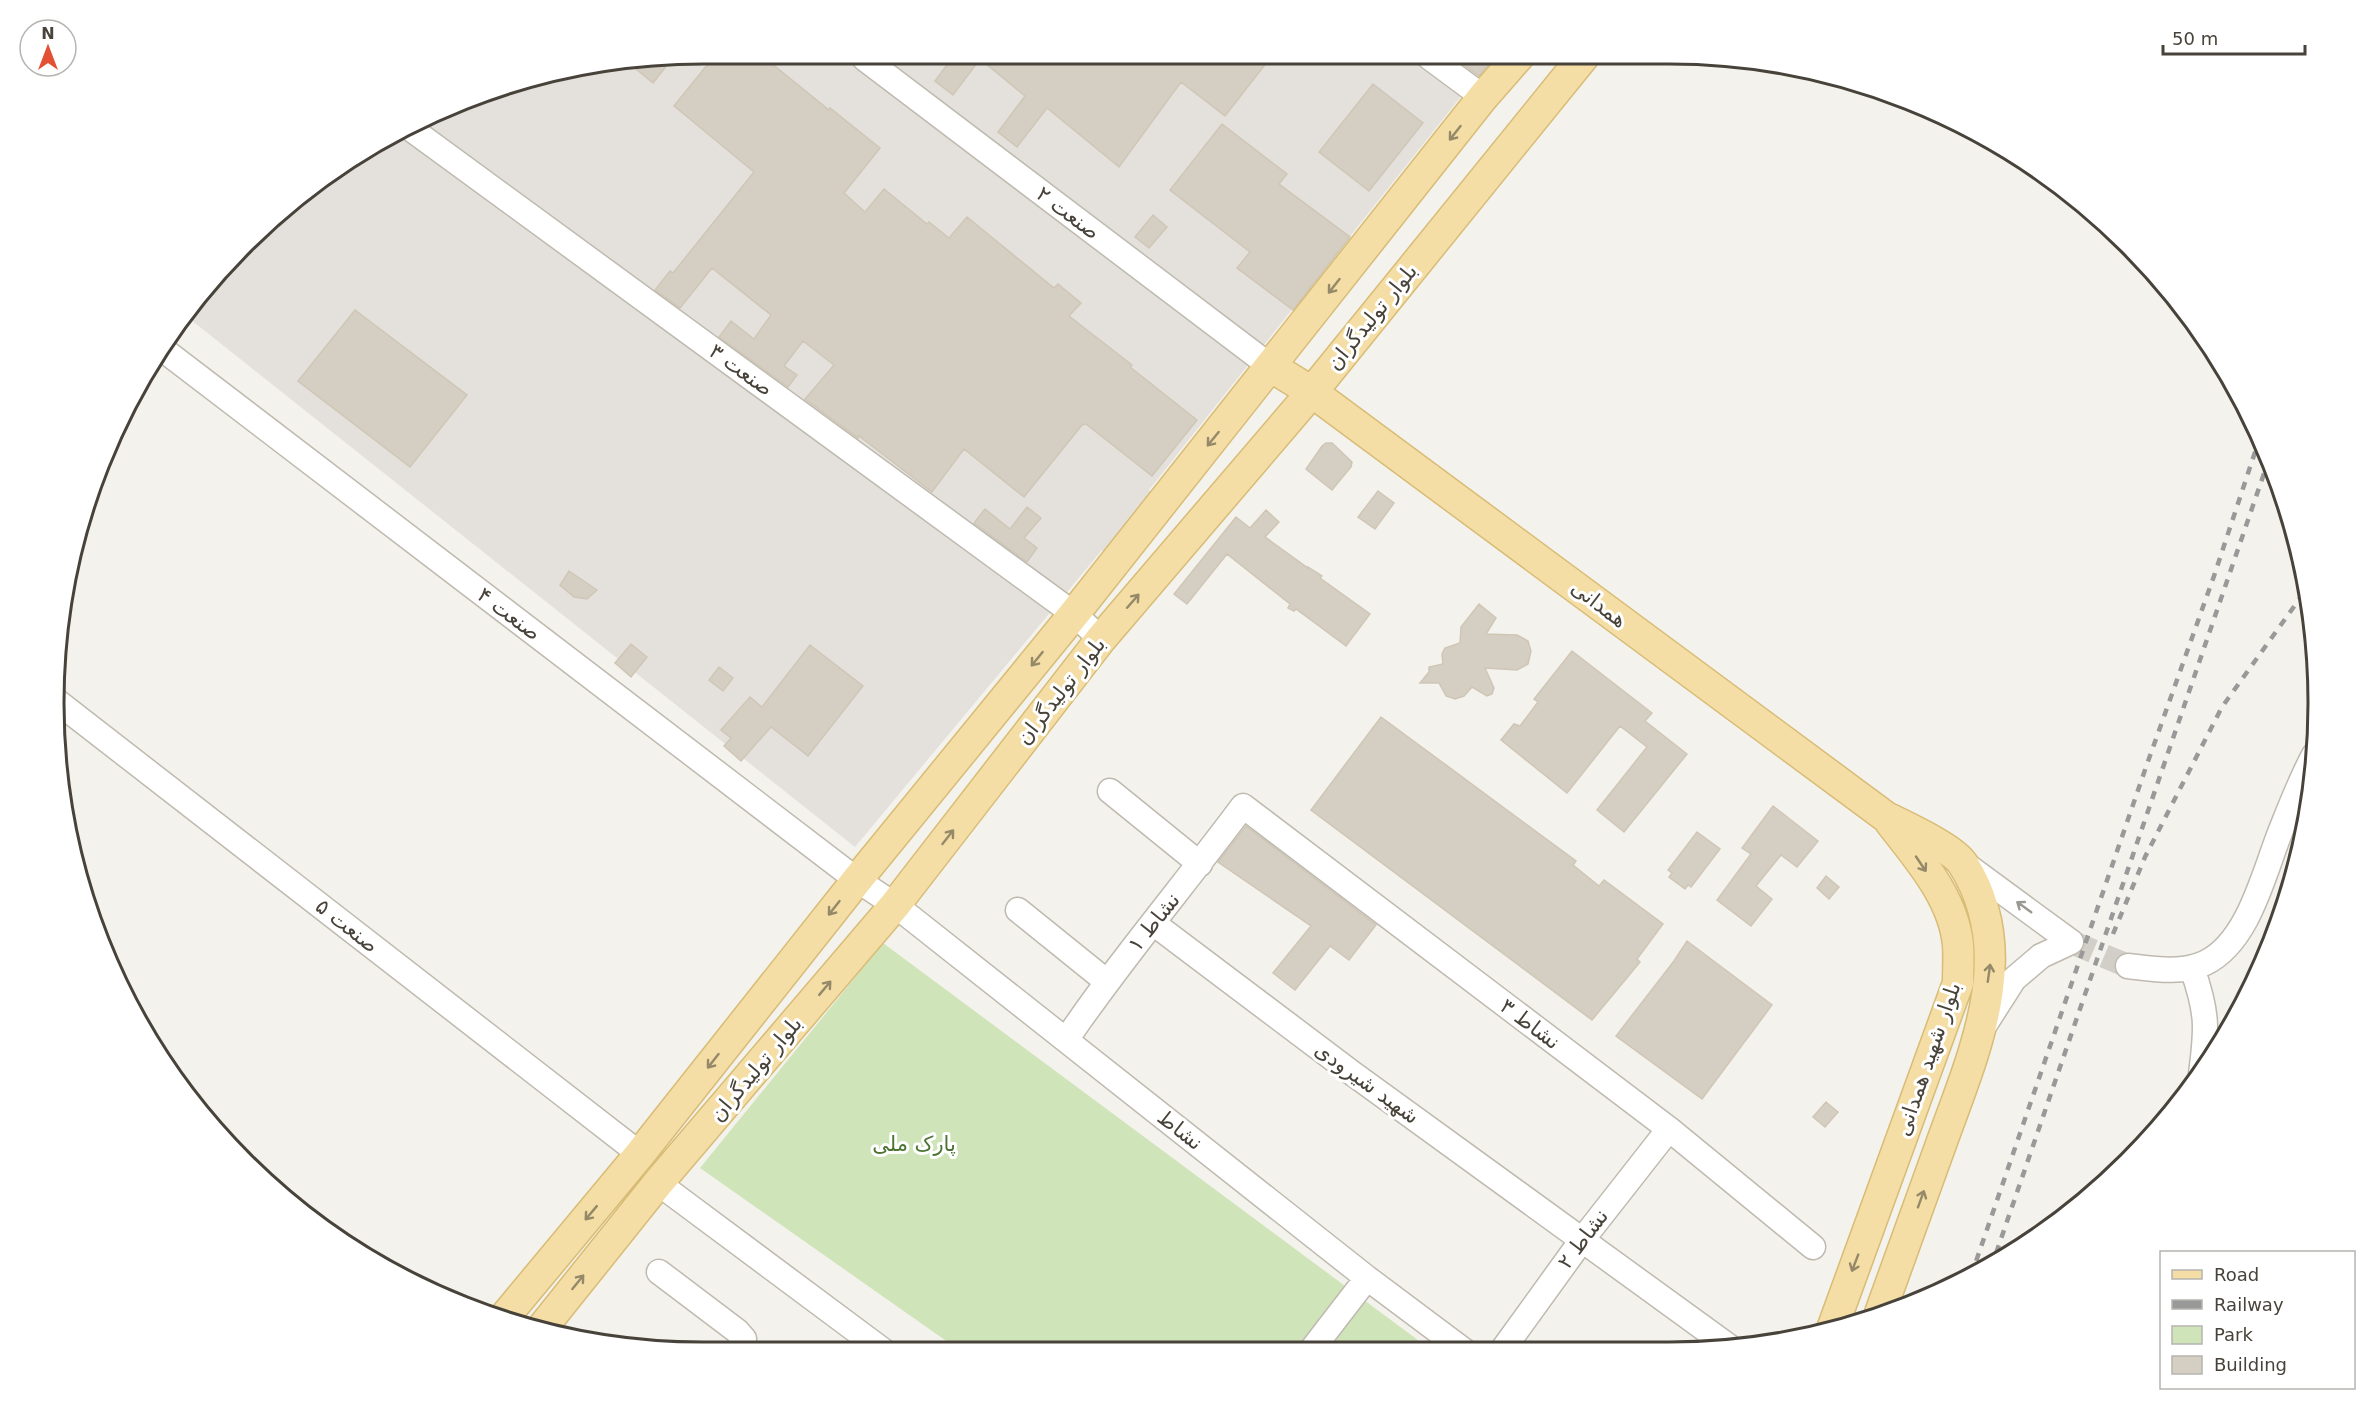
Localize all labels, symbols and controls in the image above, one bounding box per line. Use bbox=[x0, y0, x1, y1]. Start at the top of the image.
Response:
north arrow bbox=[18, 18, 78, 78]
scale bar bbox=[2163, 18, 2306, 56]
text: N bbox=[41, 24, 55, 43]
text: 50 m bbox=[2172, 28, 2218, 49]
one-way arrow bbox=[1448, 125, 1461, 141]
street label: صنعت ۲ bbox=[1032, 181, 1104, 245]
street label: بلوار تولیدگران bbox=[1322, 259, 1422, 375]
one-way arrow bbox=[1327, 278, 1340, 294]
street label: صنعت ۳ bbox=[704, 339, 778, 401]
one-way arrow bbox=[1206, 431, 1219, 447]
street label: همدانی bbox=[1566, 575, 1632, 633]
street label: صنعت ۴ bbox=[473, 582, 545, 646]
one-way arrow bbox=[1126, 594, 1140, 609]
street label: بلوار تولیدگران bbox=[1012, 633, 1110, 749]
one-way arrow bbox=[1030, 651, 1043, 667]
one-way arrow bbox=[941, 829, 954, 845]
one-way arrow bbox=[1915, 855, 1927, 872]
street label: نشاط ۱ bbox=[1123, 888, 1185, 956]
street label: صنعت ۵ bbox=[311, 894, 383, 958]
one-way arrow bbox=[828, 900, 841, 916]
one-way arrow bbox=[2016, 901, 2032, 913]
one-way arrow bbox=[1984, 964, 1995, 983]
street label: بلوار شهید همدانی bbox=[1890, 979, 1966, 1139]
one-way arrow bbox=[818, 980, 831, 996]
street label: نشاط ۳ bbox=[1495, 994, 1565, 1054]
street label: بلوار تولیدگران bbox=[705, 1012, 807, 1126]
street label: شهید شیرودی bbox=[1310, 1037, 1424, 1129]
one-way arrow bbox=[707, 1053, 720, 1069]
street label: نشاط bbox=[1153, 1105, 1207, 1155]
park label: پارک ملی bbox=[872, 1132, 956, 1156]
one-way arrow bbox=[1916, 1190, 1927, 1209]
street label: نشاط ۲ bbox=[1553, 1204, 1613, 1274]
one-way arrow bbox=[584, 1205, 598, 1220]
legend bbox=[2160, 1251, 2355, 1389]
one-way arrow bbox=[1848, 1253, 1859, 1272]
text: Road bbox=[2214, 1264, 2259, 1285]
one-way arrow bbox=[572, 1274, 585, 1290]
text: Railway bbox=[2214, 1294, 2284, 1315]
text: Park bbox=[2214, 1324, 2253, 1345]
text: Building bbox=[2214, 1354, 2287, 1375]

